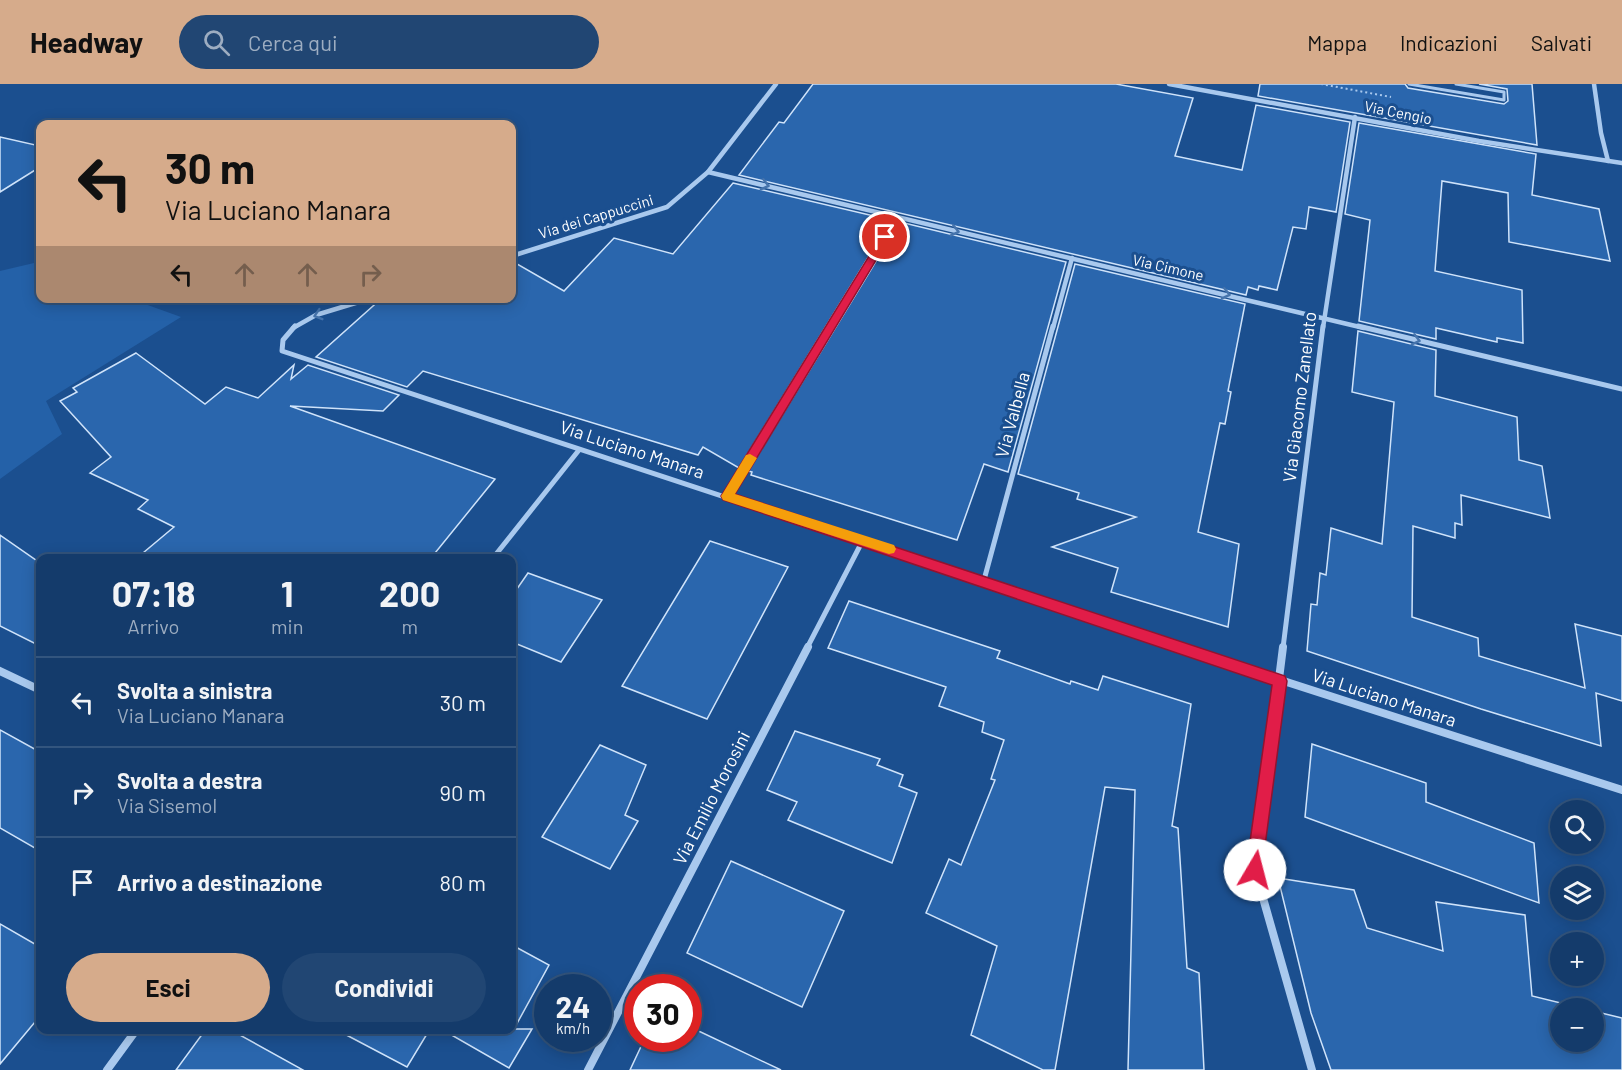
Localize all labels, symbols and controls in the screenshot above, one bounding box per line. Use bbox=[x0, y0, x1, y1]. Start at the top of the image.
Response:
search box bbox=[179, 15, 599, 69]
text: Headway bbox=[30, 25, 143, 59]
icon: search bbox=[200, 26, 233, 59]
text: Cerca qui bbox=[248, 29, 338, 55]
text: Mappa bbox=[1307, 30, 1367, 55]
text: Indicazioni bbox=[1400, 30, 1498, 55]
text: Salvati bbox=[1531, 30, 1592, 55]
street label: Via Cengio bbox=[1363, 97, 1434, 127]
text: 30 m bbox=[165, 142, 255, 192]
icon: left bbox=[66, 144, 144, 222]
one-way arrow bbox=[760, 178, 770, 191]
street label: Via dei Cappuccini bbox=[536, 190, 655, 242]
text: Via Luciano Manara bbox=[165, 193, 391, 225]
pin bbox=[859, 211, 910, 262]
icon: arrive bbox=[868, 220, 901, 253]
one-way arrow bbox=[949, 223, 959, 236]
street label: Via Cimone bbox=[1131, 250, 1206, 284]
icon: left bbox=[165, 258, 198, 291]
icon: ahead bbox=[228, 258, 261, 291]
icon: ahead bbox=[291, 258, 324, 291]
icon: right bbox=[354, 258, 387, 291]
one-way arrow bbox=[1221, 287, 1231, 300]
one-way arrow bbox=[313, 308, 324, 320]
street label: Via Giacomo Zanellato bbox=[1278, 310, 1320, 484]
one-way arrow bbox=[1411, 332, 1421, 345]
street label: Via Valbella bbox=[990, 369, 1034, 460]
street label: Via Luciano Manara bbox=[557, 415, 707, 483]
text: 07:18 bbox=[112, 571, 195, 614]
text: 1 bbox=[281, 571, 294, 614]
text: 200 bbox=[379, 571, 440, 614]
text: Arrivo bbox=[128, 614, 179, 638]
text: min bbox=[271, 614, 303, 638]
text: m bbox=[401, 614, 418, 638]
street label: Via Luciano Manara bbox=[1309, 663, 1459, 731]
text: Svolta a sinistra bbox=[117, 677, 272, 703]
icon: left bbox=[66, 686, 99, 719]
text: 30 m bbox=[440, 689, 486, 715]
text: Via Luciano Manara bbox=[117, 703, 284, 727]
street label: Via Emilio Morosini bbox=[668, 727, 754, 868]
text: Svolta a destra bbox=[117, 767, 262, 793]
icon: right bbox=[66, 776, 99, 809]
text: 90 m bbox=[440, 779, 486, 805]
text: Via Sisemol bbox=[117, 793, 217, 817]
map controls bbox=[1550, 800, 1604, 1052]
button: search bbox=[1550, 800, 1604, 854]
position arrow bbox=[1223, 838, 1287, 902]
icon: arrive bbox=[66, 866, 99, 899]
button: layers bbox=[1550, 866, 1604, 920]
text: Arrivo a destinazione bbox=[117, 869, 323, 895]
text: 80 m bbox=[440, 869, 486, 895]
button: + bbox=[1550, 932, 1604, 986]
button: Esci bbox=[66, 953, 270, 1022]
button: Condividi bbox=[282, 953, 486, 1022]
speed limit sign: 30 bbox=[624, 974, 702, 1052]
text: 24 bbox=[556, 988, 590, 1024]
button: − bbox=[1550, 998, 1604, 1052]
text: km/h bbox=[556, 1019, 590, 1037]

